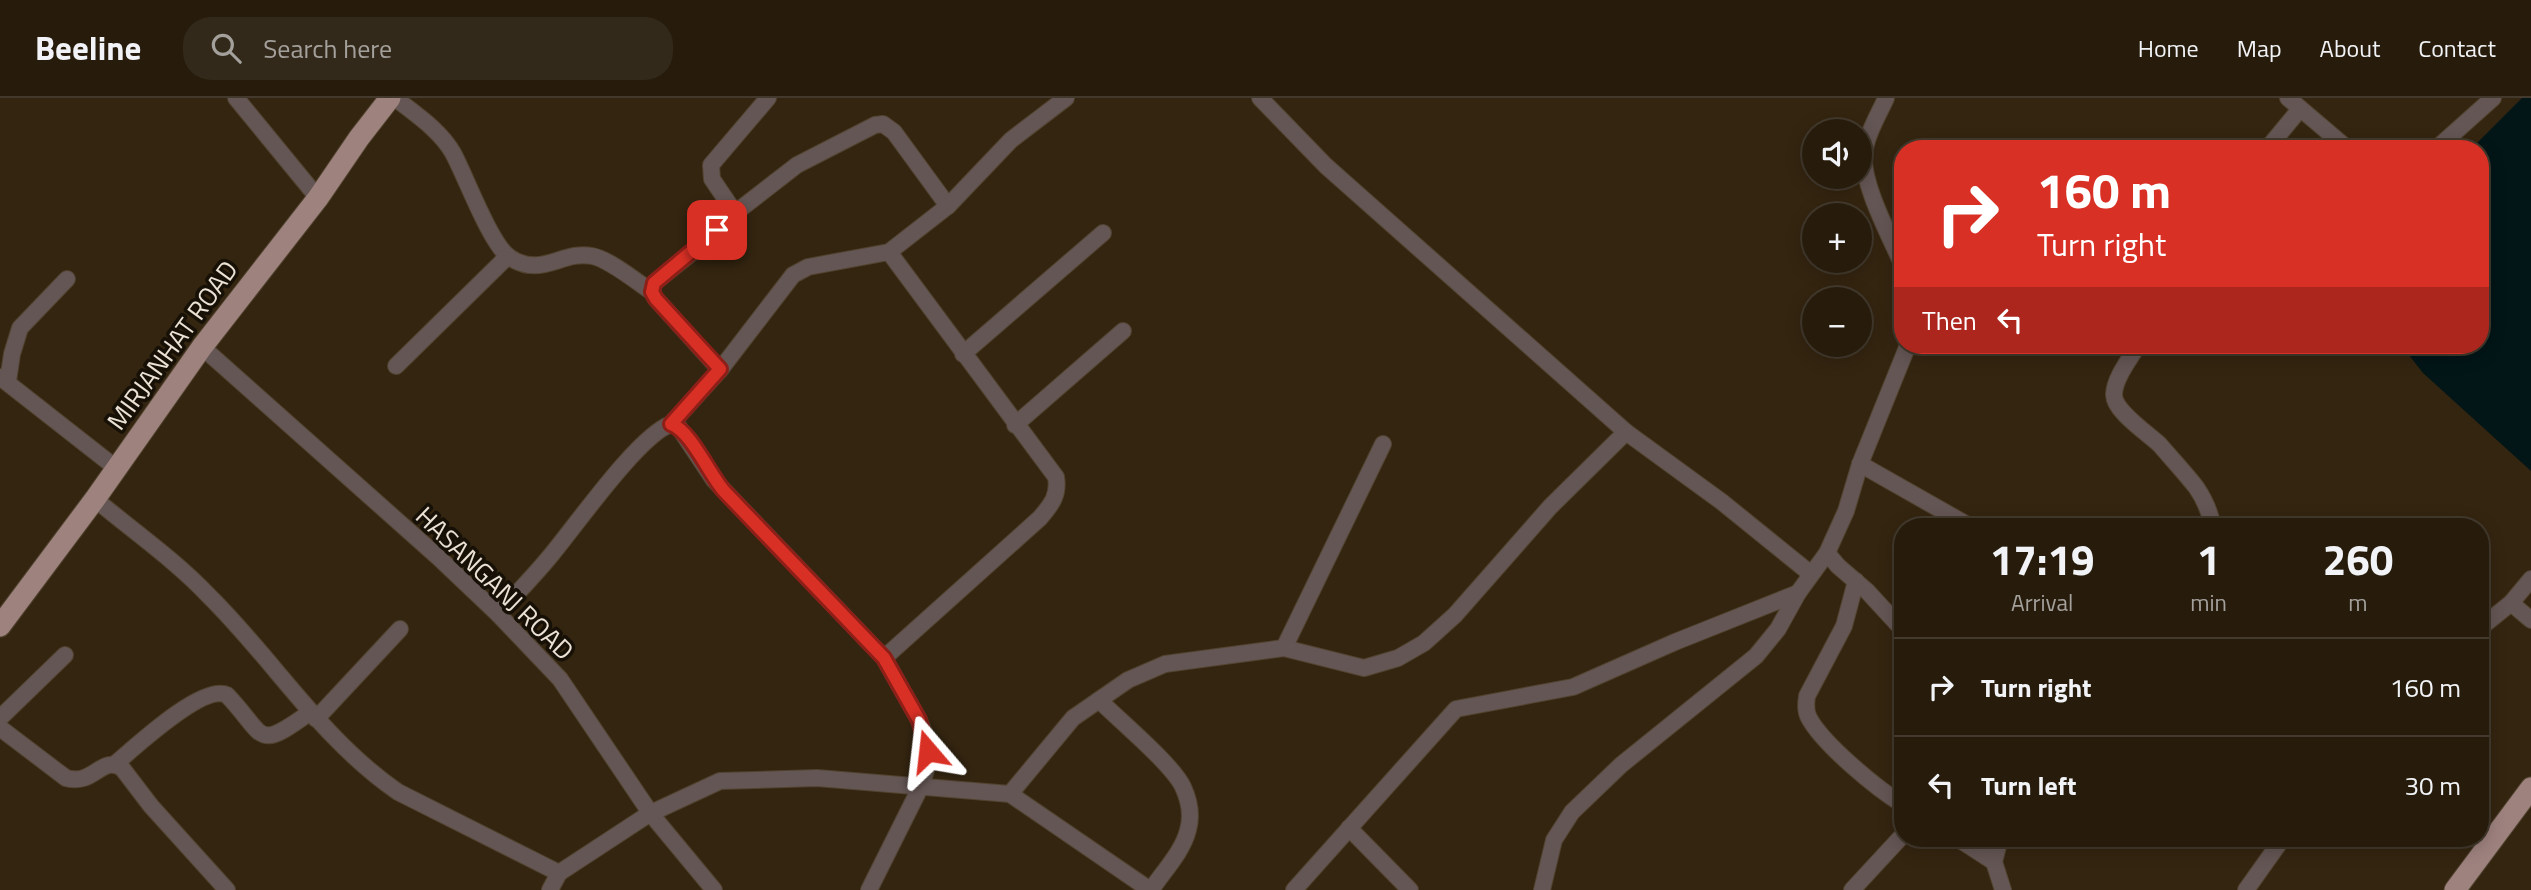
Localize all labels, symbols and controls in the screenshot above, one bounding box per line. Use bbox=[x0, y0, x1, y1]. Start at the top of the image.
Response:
search box bbox=[183, 17, 673, 80]
text: Beeline bbox=[35, 23, 141, 73]
icon: search bbox=[207, 29, 245, 67]
text: Search here bbox=[263, 29, 392, 68]
text: Home bbox=[2138, 30, 2199, 66]
text: Map bbox=[2237, 30, 2282, 66]
text: About bbox=[2320, 30, 2380, 66]
text: Contact bbox=[2418, 30, 2496, 66]
map controls bbox=[1802, 119, 1872, 357]
button: sound bbox=[1802, 119, 1872, 189]
text: 160 m bbox=[2037, 152, 2171, 227]
icon: right bbox=[1922, 168, 2013, 259]
pin bbox=[687, 200, 747, 260]
button: + bbox=[1802, 203, 1872, 273]
icon: arrive bbox=[698, 211, 736, 249]
text: Turn right bbox=[2037, 220, 2166, 268]
street label: MIRJANHAT ROAD bbox=[97, 252, 247, 438]
button: − bbox=[1802, 287, 1872, 357]
text: Then bbox=[1922, 301, 1977, 340]
icon: left bbox=[1991, 301, 2029, 339]
street label: HASANGANJ ROAD bbox=[407, 497, 583, 669]
text: 17:19 bbox=[1990, 527, 2095, 591]
text: 1 bbox=[2197, 527, 2220, 591]
text: 260 bbox=[2323, 527, 2393, 591]
text: Arrival bbox=[2011, 585, 2073, 620]
text: min bbox=[2190, 585, 2227, 620]
text: m bbox=[2348, 585, 2368, 620]
icon: right bbox=[1922, 668, 1960, 706]
text: Turn right bbox=[1981, 668, 2092, 707]
text: 160 m bbox=[2390, 668, 2461, 707]
position arrow bbox=[891, 714, 965, 788]
icon: left bbox=[1922, 766, 1960, 804]
text: Turn left bbox=[1981, 766, 2076, 805]
text: 30 m bbox=[2404, 766, 2461, 805]

